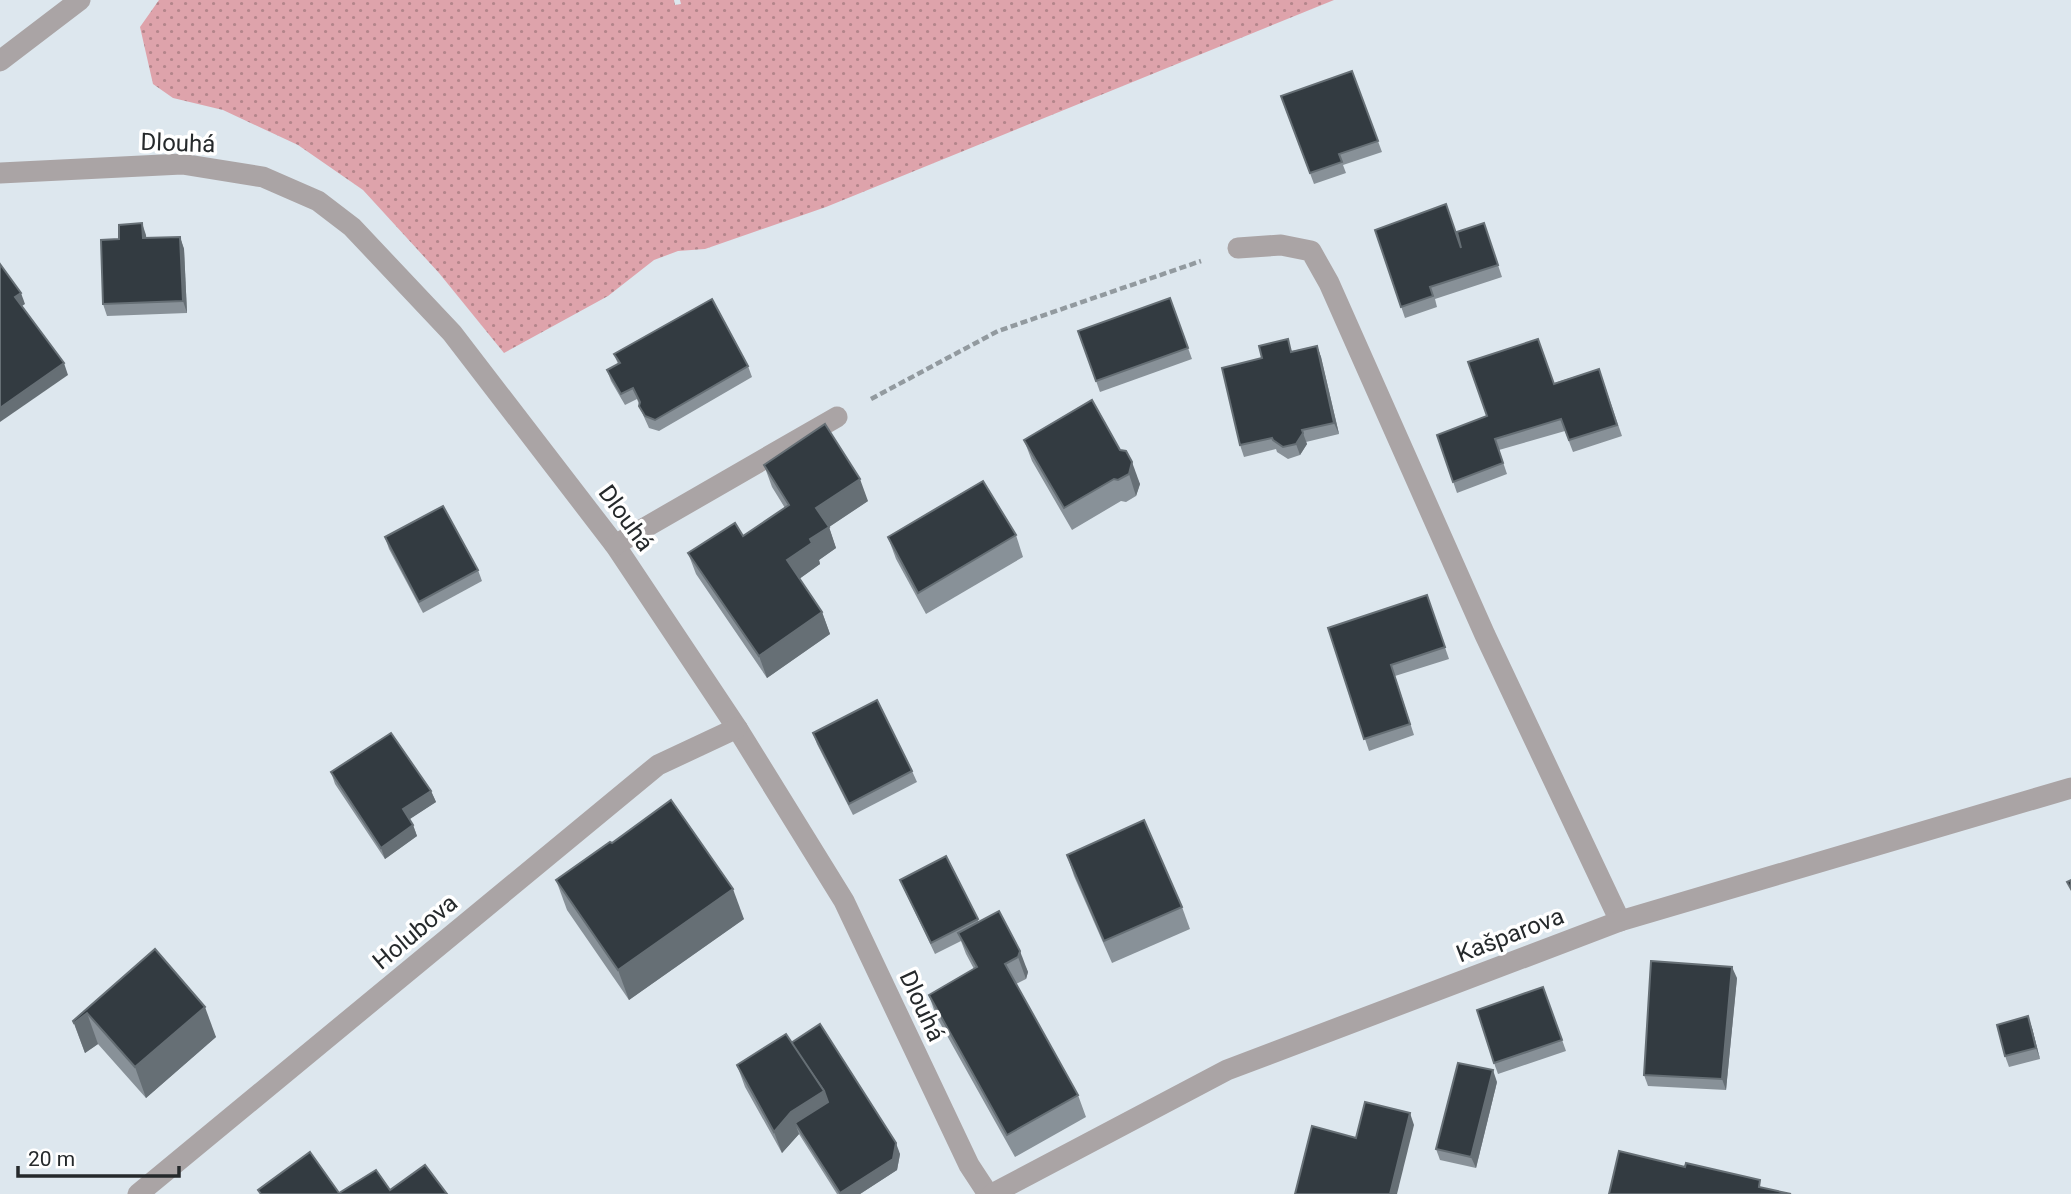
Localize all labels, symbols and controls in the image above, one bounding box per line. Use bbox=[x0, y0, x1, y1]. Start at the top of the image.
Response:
street label: Dlouhá bbox=[140, 128, 216, 158]
street label: Dlouhá bbox=[593, 480, 659, 556]
street label: Holubova bbox=[367, 889, 463, 975]
street label: Kašparova bbox=[1452, 902, 1568, 968]
street label: Dlouhá bbox=[894, 966, 950, 1046]
scale bar bbox=[18, 1134, 178, 1178]
text: 20 m bbox=[28, 1147, 75, 1171]

